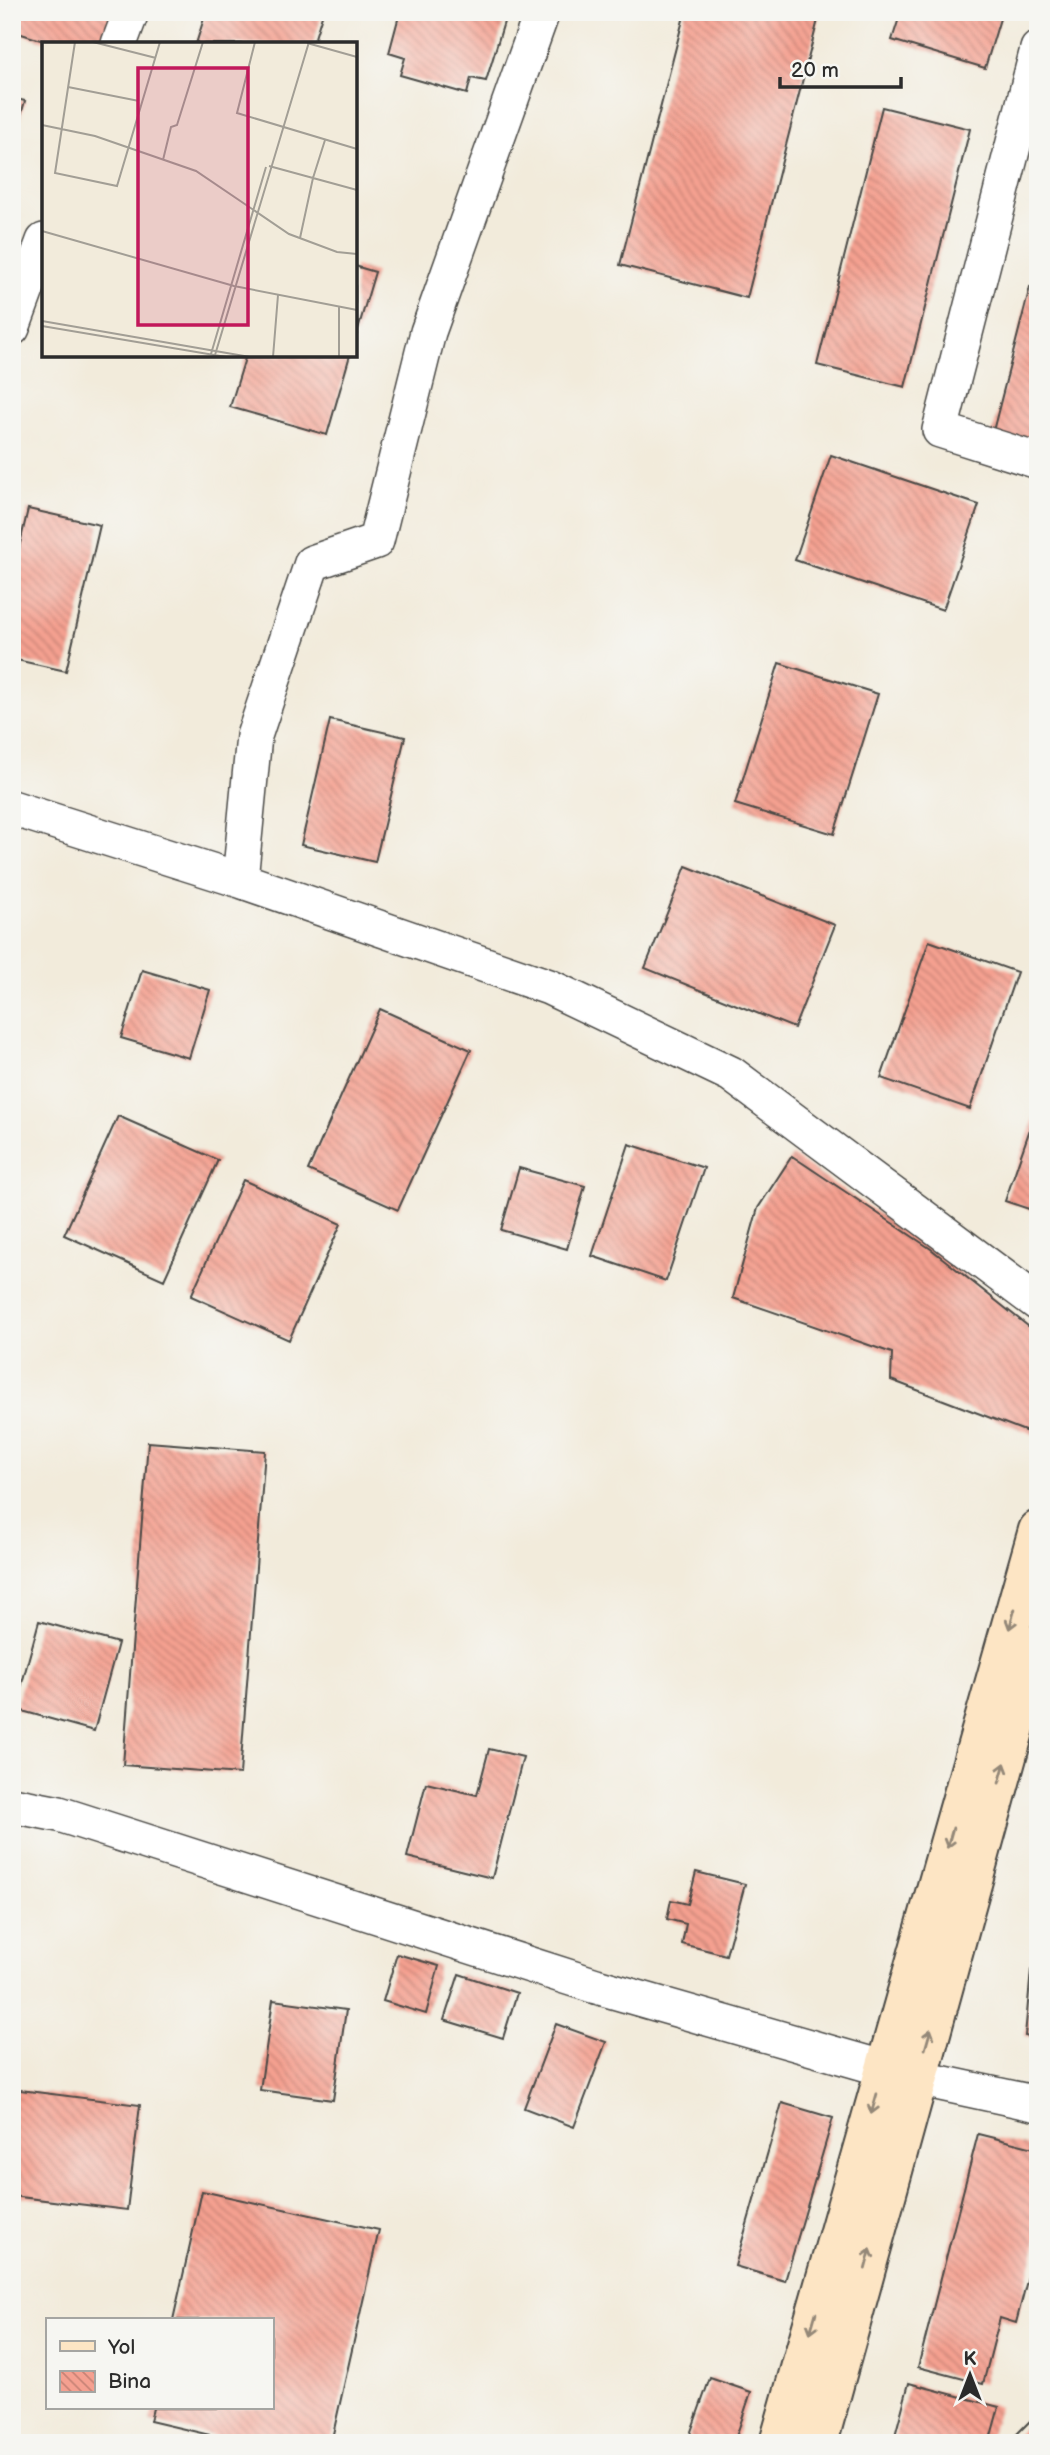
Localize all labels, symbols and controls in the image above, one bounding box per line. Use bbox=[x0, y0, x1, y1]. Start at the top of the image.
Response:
inset map bbox=[42, 42, 357, 357]
scale bar bbox=[780, 46, 901, 90]
text: 20 m bbox=[791, 58, 839, 83]
one-way arrow bbox=[1005, 1608, 1018, 1630]
one-way arrow bbox=[996, 1762, 1009, 1785]
one-way arrow bbox=[943, 1826, 956, 1849]
one-way arrow bbox=[922, 2028, 935, 2051]
one-way arrow bbox=[867, 2093, 880, 2115]
one-way arrow bbox=[863, 2248, 876, 2270]
one-way arrow bbox=[805, 2312, 818, 2334]
legend bbox=[46, 2318, 273, 2410]
text: Yol bbox=[107, 2335, 135, 2360]
north arrow bbox=[934, 2340, 1004, 2410]
text: K bbox=[964, 2348, 977, 2371]
text: Bina bbox=[108, 2369, 151, 2394]

